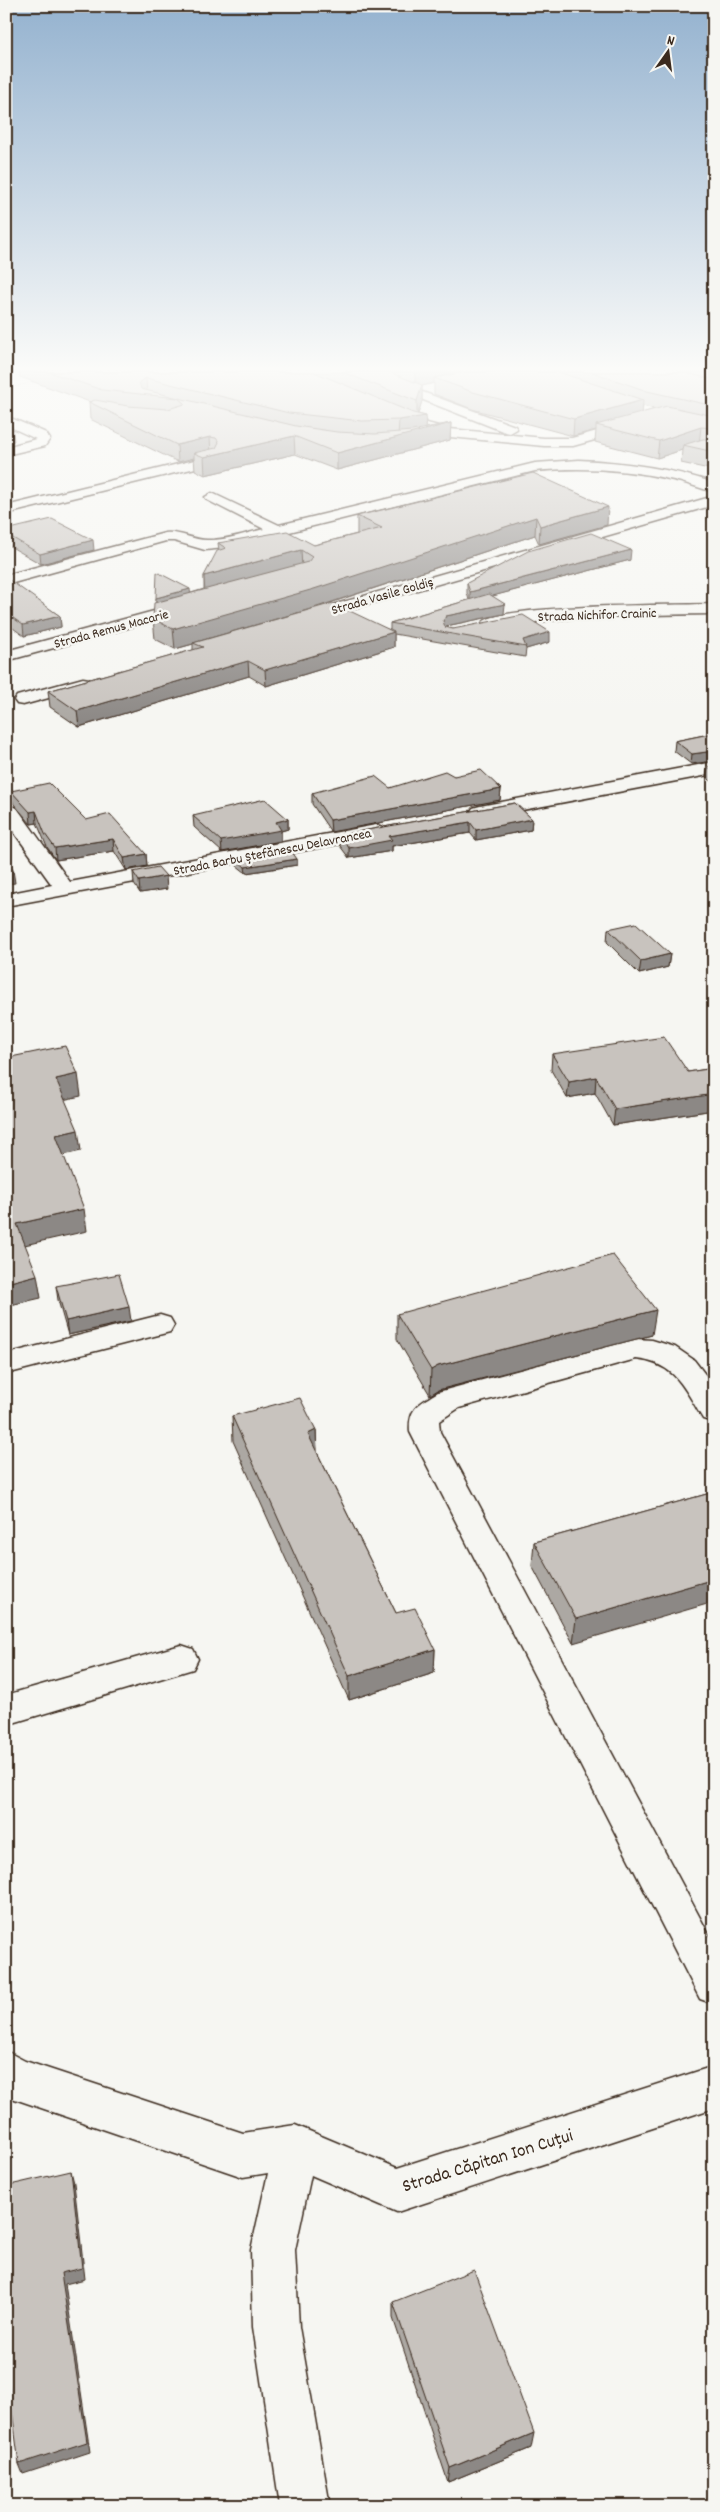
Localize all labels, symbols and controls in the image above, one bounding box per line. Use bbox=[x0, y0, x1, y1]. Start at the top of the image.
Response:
north arrow bbox=[642, 28, 692, 78]
text: N bbox=[665, 31, 677, 52]
street label: Strada Vasile Goldiș bbox=[329, 573, 436, 621]
street label: Strada Nichifor Crainic bbox=[537, 604, 657, 628]
street label: Strada Remus Macarie bbox=[52, 605, 171, 655]
street label: Strada Barbu Ștefănescu Delavrancea bbox=[172, 824, 373, 882]
street label: Strada Căpitan Ion Cuțui bbox=[399, 2123, 577, 2201]

